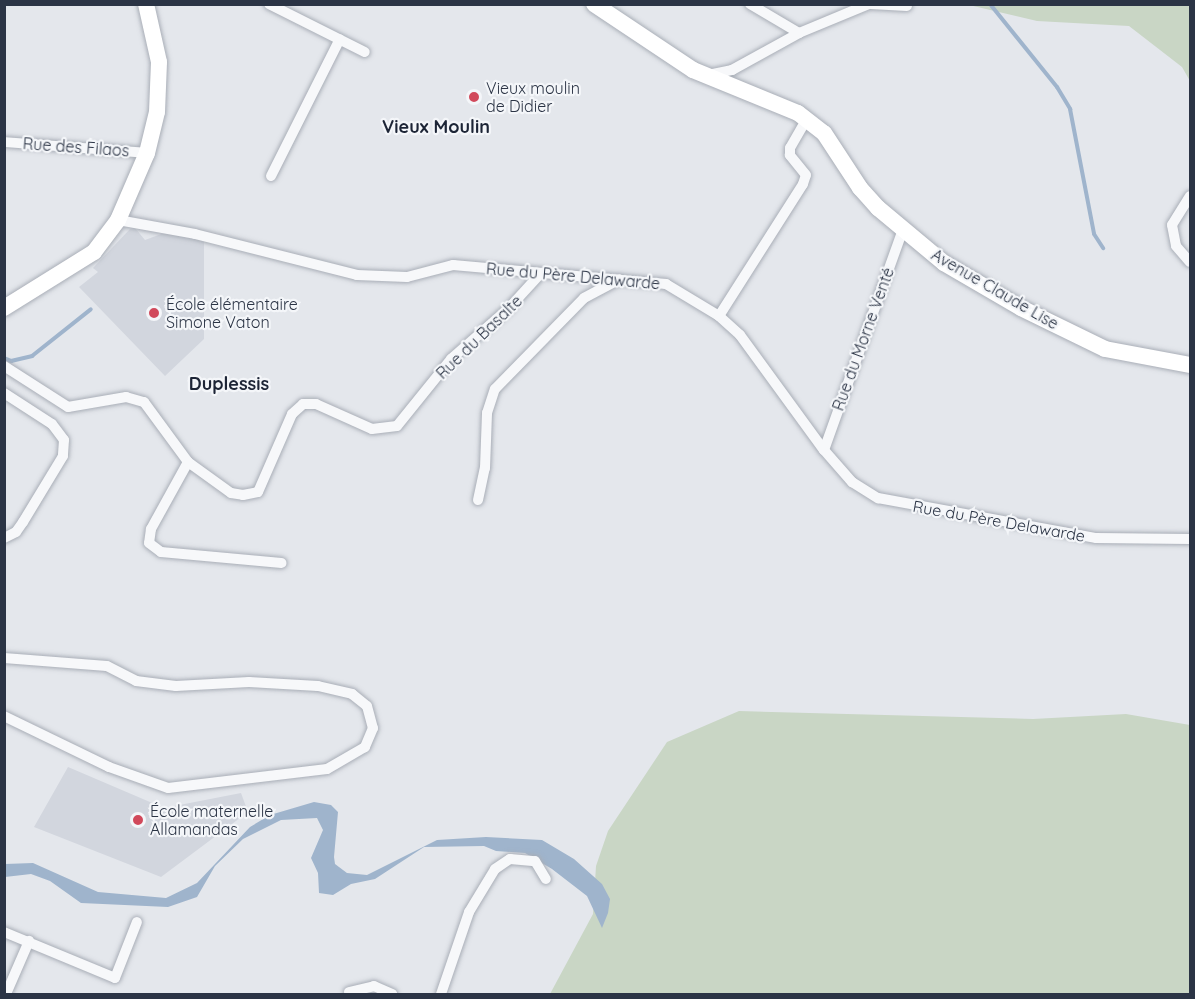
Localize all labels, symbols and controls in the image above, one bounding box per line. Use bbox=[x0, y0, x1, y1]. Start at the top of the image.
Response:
place label: Vieux moulin de Didier bbox=[486, 78, 580, 116]
marker: Vieux moulin de Didier bbox=[467, 90, 481, 104]
district label: Vieux Moulin bbox=[382, 116, 490, 138]
street label: Rue des Filaos bbox=[22, 134, 130, 160]
street label: Avenue Claude Lise bbox=[928, 245, 1062, 333]
street label: Rue du Père Delawarde bbox=[485, 259, 661, 293]
street label: Rue du Morne Venté bbox=[828, 265, 898, 413]
street label: Rue du Basalte bbox=[432, 291, 526, 383]
place label: École élémentaire Simone Vaton bbox=[166, 294, 298, 332]
marker: École élémentaire Simone Vaton bbox=[147, 306, 161, 320]
district label: Duplessis bbox=[189, 373, 269, 395]
street label: Rue du Père Delawarde bbox=[911, 496, 1087, 546]
place label: École maternelle Allamandas bbox=[150, 801, 273, 839]
marker: École maternelle Allamandas bbox=[131, 813, 145, 827]

